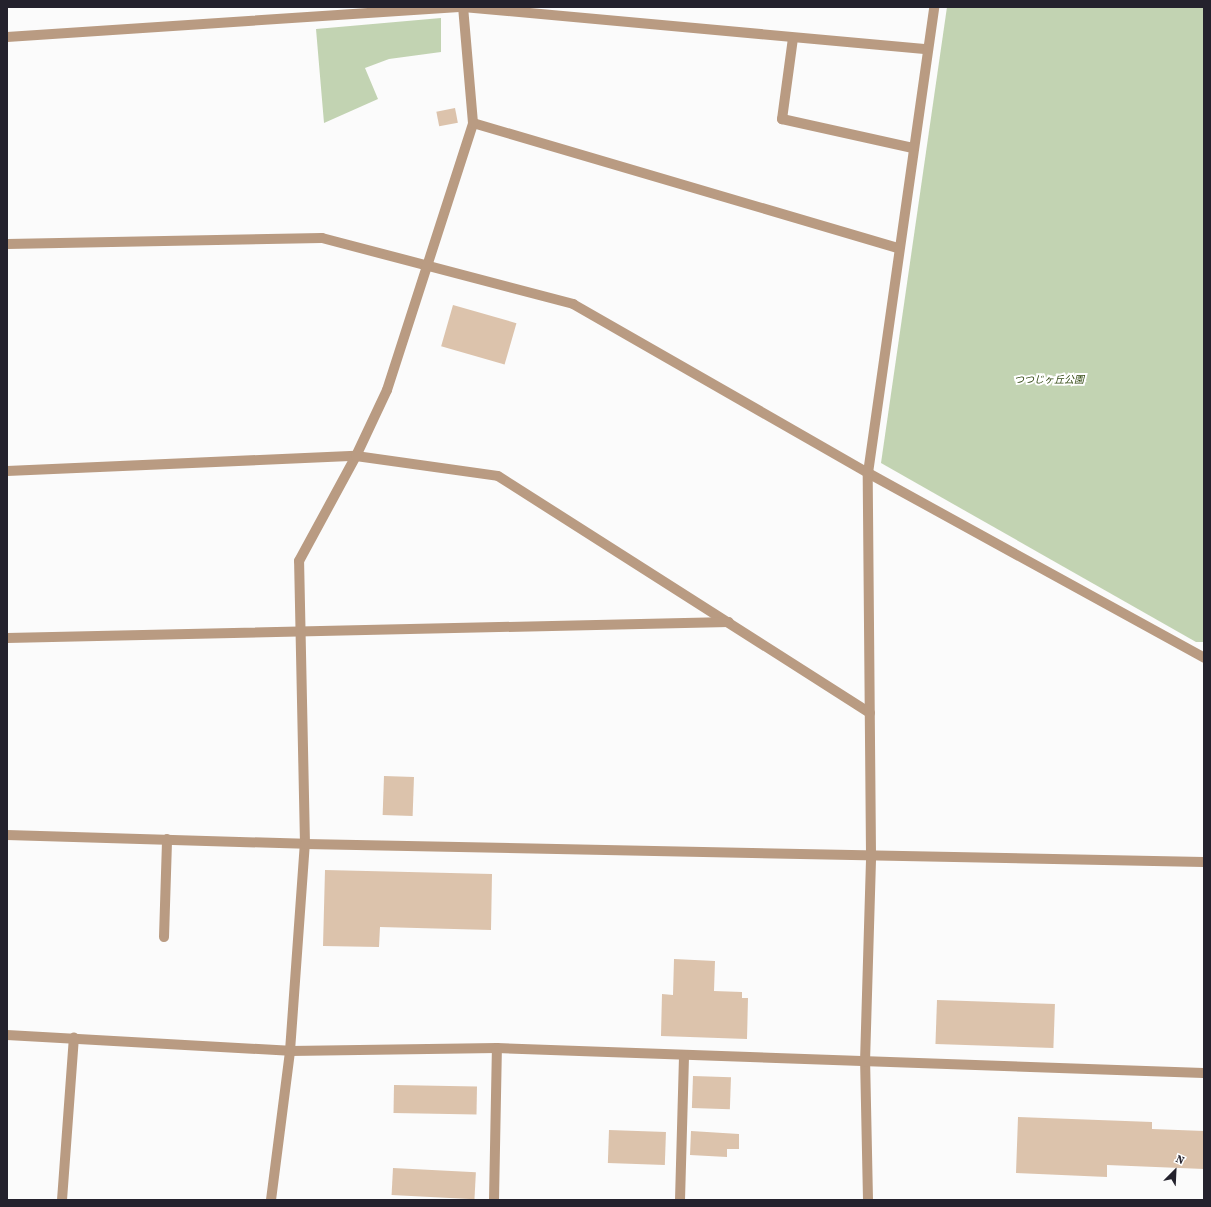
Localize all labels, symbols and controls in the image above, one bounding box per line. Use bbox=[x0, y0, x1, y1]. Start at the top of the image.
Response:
park label: つつじヶ丘公園 bbox=[1014, 374, 1084, 386]
north arrow bbox=[1155, 1151, 1195, 1191]
text: N bbox=[1173, 1151, 1187, 1168]

